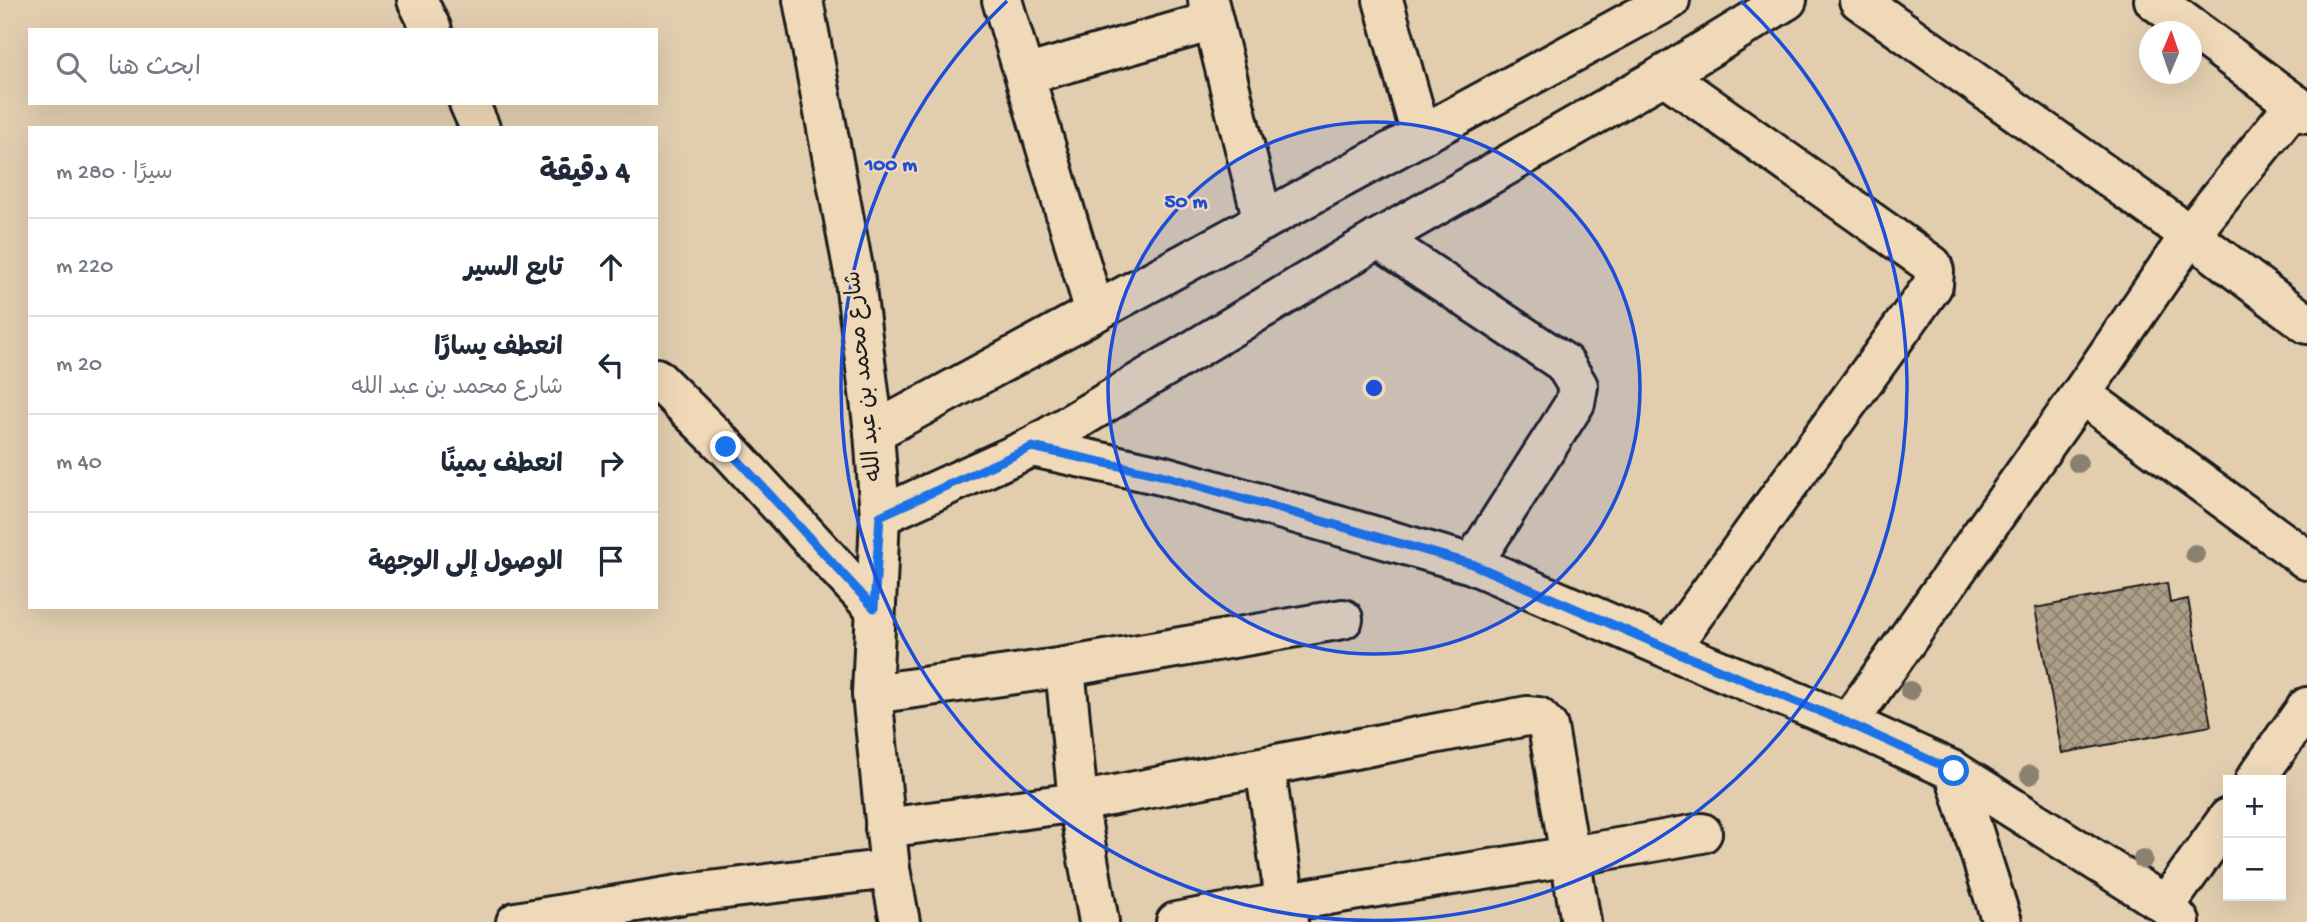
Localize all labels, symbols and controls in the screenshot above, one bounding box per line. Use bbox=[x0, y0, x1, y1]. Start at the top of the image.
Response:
north arrow bbox=[2139, 21, 2202, 84]
search box bbox=[28, 28, 658, 105]
icon: search bbox=[52, 48, 90, 86]
text: ابحث هنا bbox=[108, 54, 201, 85]
text: 100 m bbox=[864, 154, 917, 179]
text: 4 دقيقة bbox=[539, 157, 630, 192]
text: سيرًا · 280 m bbox=[56, 160, 173, 187]
text: 50 m bbox=[1165, 191, 1208, 216]
icon: ahead bbox=[592, 248, 630, 286]
text: 220 m bbox=[56, 254, 113, 281]
text: تابع السير bbox=[464, 255, 563, 286]
street label: شارع محمد بن عبد الله bbox=[841, 269, 889, 483]
text: انعطف يسارًا bbox=[434, 334, 563, 365]
icon: left bbox=[592, 346, 630, 384]
text: 20 m bbox=[56, 352, 102, 379]
text: شارع محمد بن عبد الله bbox=[351, 375, 563, 402]
centre of rings bbox=[1362, 376, 1386, 400]
route end bbox=[710, 431, 741, 462]
icon: right bbox=[592, 444, 630, 482]
text: 40 m bbox=[56, 450, 102, 477]
text: انعطف يمينًا bbox=[441, 451, 563, 482]
icon: arrive bbox=[592, 542, 630, 580]
text: الوصول إلى الوجهة bbox=[368, 549, 563, 580]
route start bbox=[1938, 755, 1969, 786]
map controls bbox=[2223, 775, 2286, 901]
button: + bbox=[2223, 775, 2286, 838]
button: − bbox=[2223, 838, 2286, 901]

